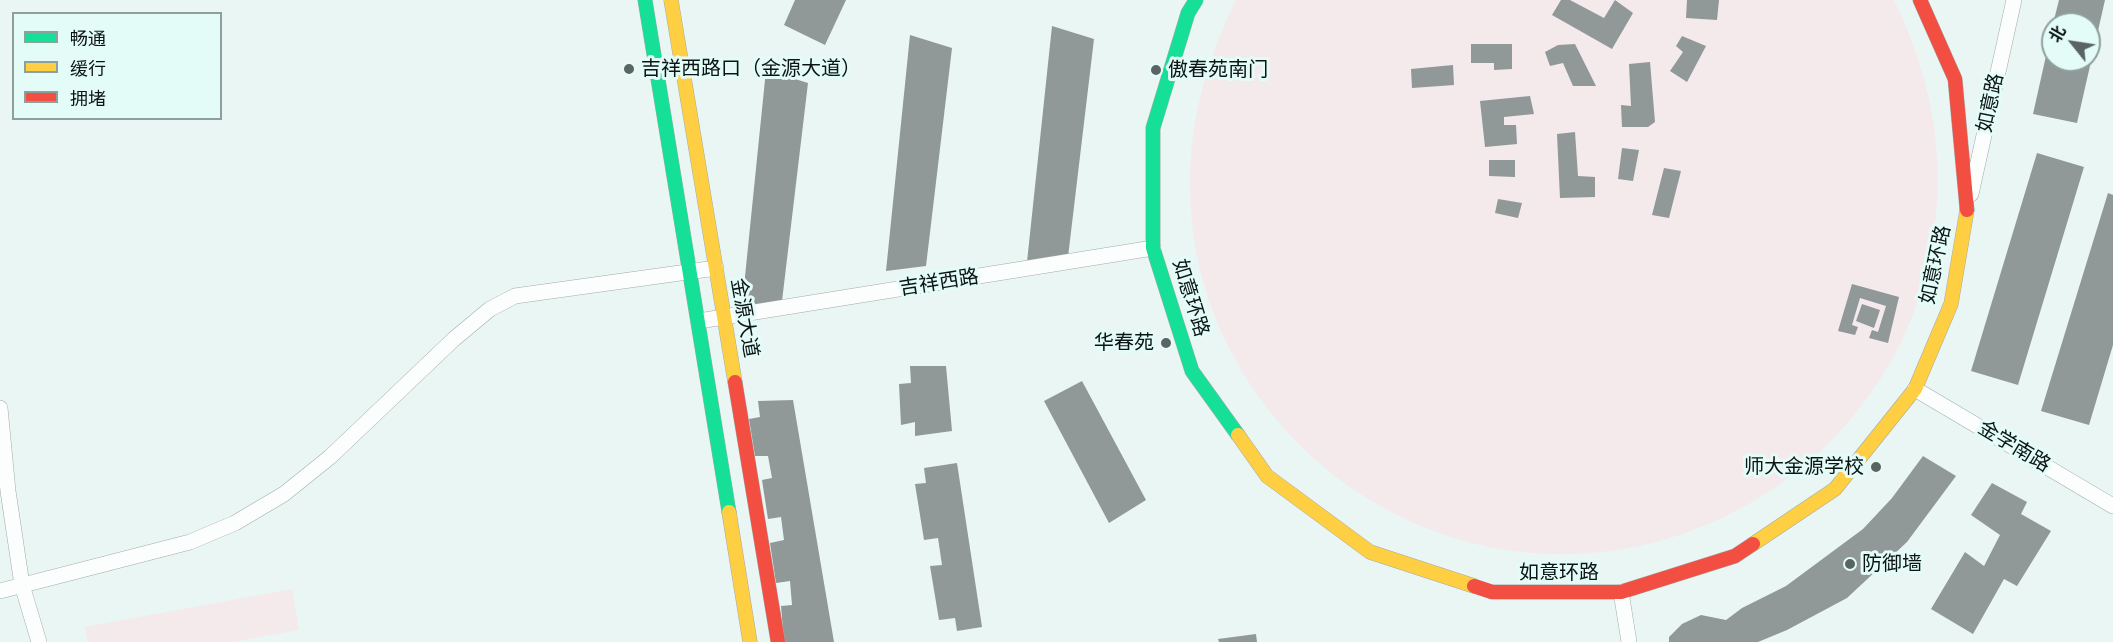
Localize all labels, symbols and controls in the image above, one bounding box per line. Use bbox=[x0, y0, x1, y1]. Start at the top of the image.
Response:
legend bbox=[12, 12, 222, 120]
north arrow bbox=[2041, 12, 2101, 72]
text: 北 bbox=[2044, 22, 2071, 46]
text: 畅通 bbox=[70, 26, 106, 50]
text: 缓行 bbox=[70, 56, 106, 80]
place label: 吉祥西路口（金源大道） bbox=[641, 57, 861, 81]
place label: 傲春苑南门 bbox=[1168, 58, 1268, 82]
marker: 吉祥西路口（金源大道） bbox=[622, 62, 636, 76]
marker: 傲春苑南门 bbox=[1149, 63, 1163, 77]
street label: 如意路 bbox=[1973, 71, 2009, 135]
text: 拥堵 bbox=[70, 86, 106, 110]
street label: 如意环路 bbox=[1916, 223, 1956, 307]
street label: 如意环路 bbox=[1167, 256, 1213, 340]
street label: 吉祥西路 bbox=[898, 265, 980, 301]
street label: 金源大道 bbox=[725, 277, 763, 359]
place label: 华春苑 bbox=[1094, 331, 1154, 355]
marker: 华春苑 bbox=[1159, 336, 1173, 350]
street label: 金学南路 bbox=[1974, 416, 2054, 478]
place label: 师大金源学校 bbox=[1744, 455, 1864, 479]
marker: 师大金源学校 bbox=[1869, 460, 1883, 474]
place label: 防御墙 bbox=[1862, 552, 1922, 576]
marker: 防御墙 bbox=[1843, 557, 1857, 571]
street label: 如意环路 bbox=[1519, 561, 1599, 585]

